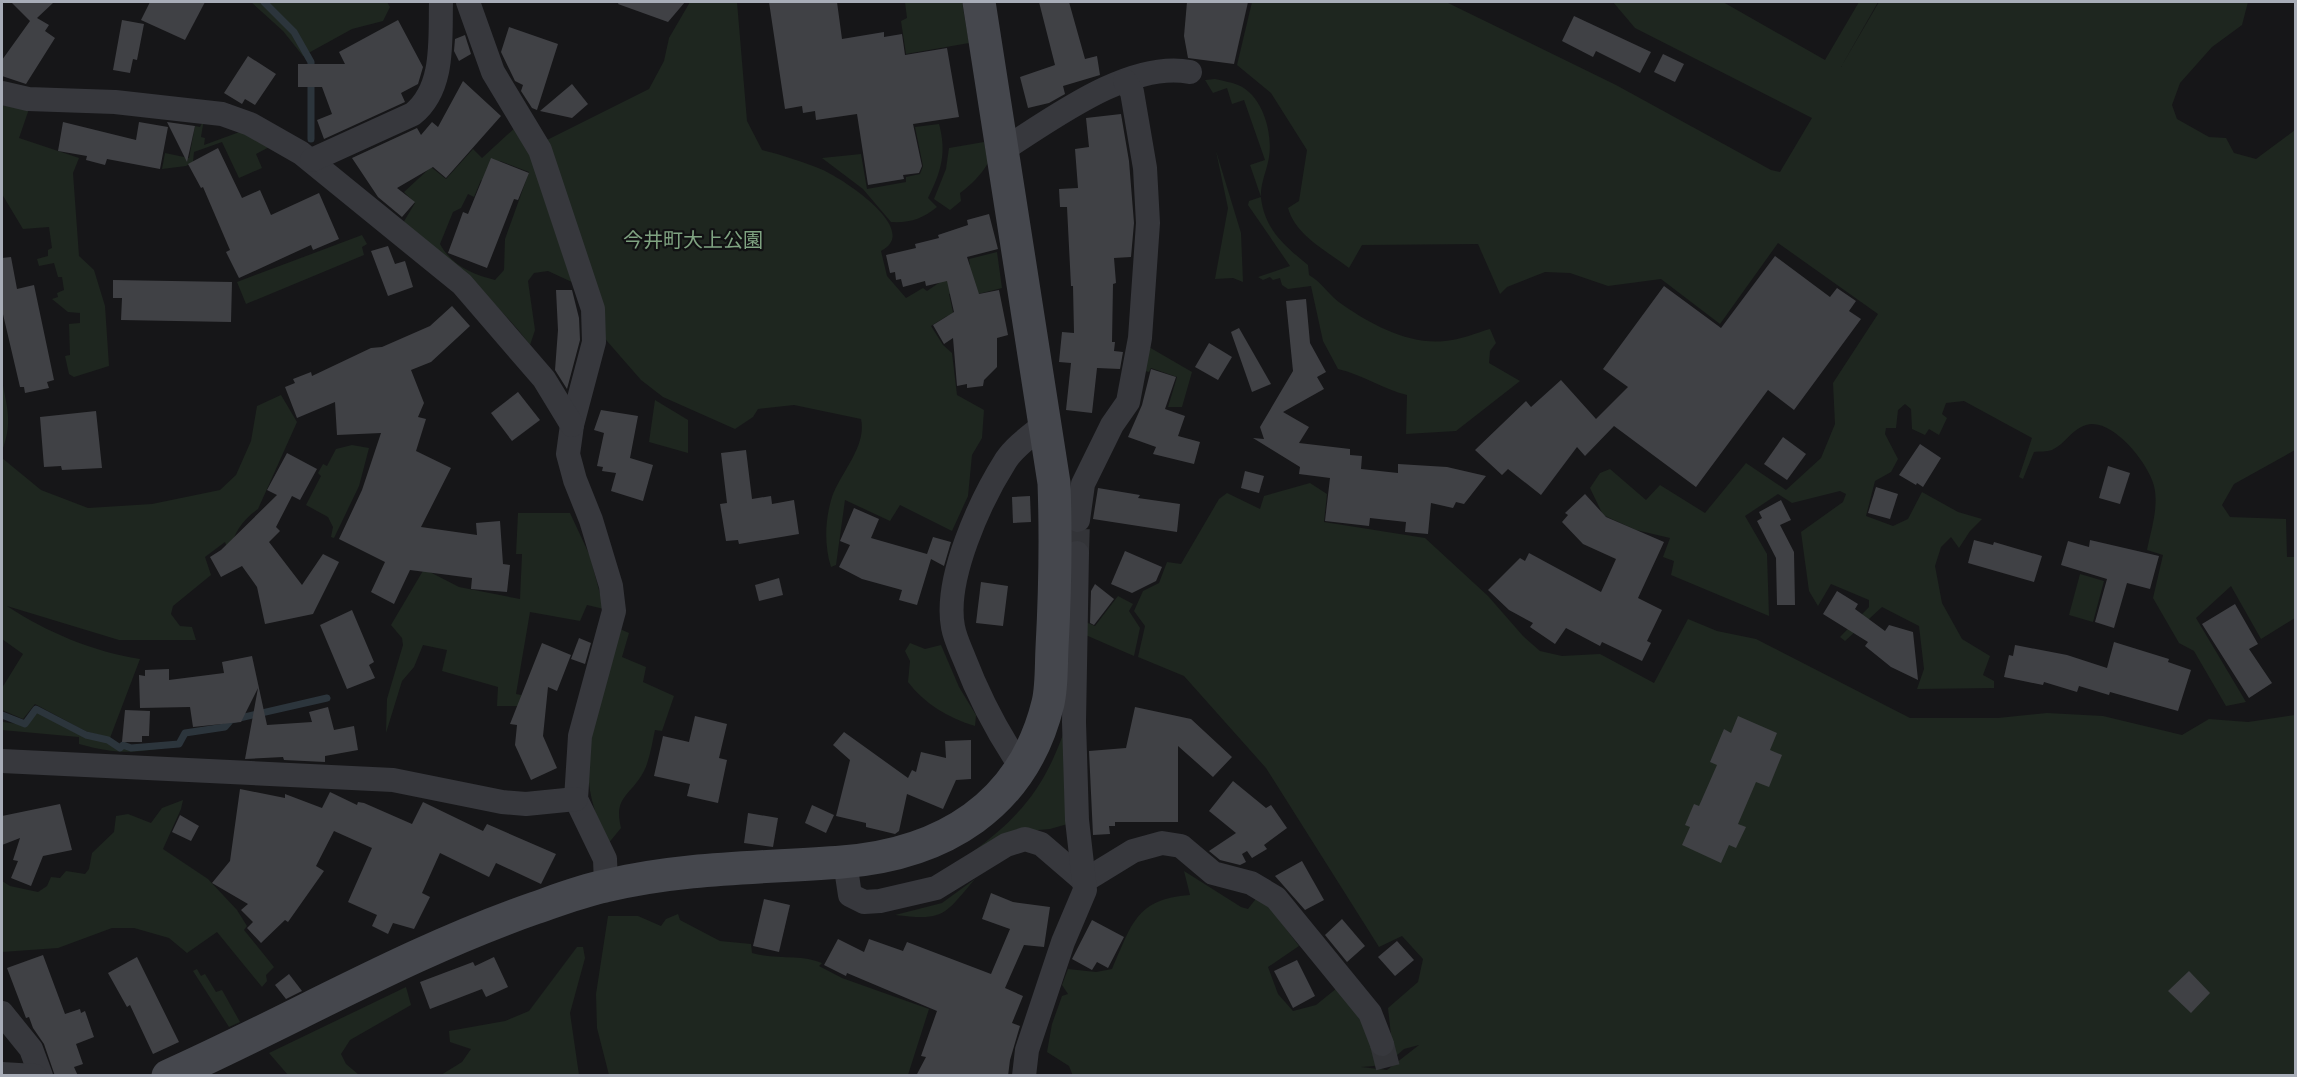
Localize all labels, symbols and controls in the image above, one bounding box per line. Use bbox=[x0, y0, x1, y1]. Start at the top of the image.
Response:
park label: 今井町大上公園 bbox=[623, 226, 763, 253]

